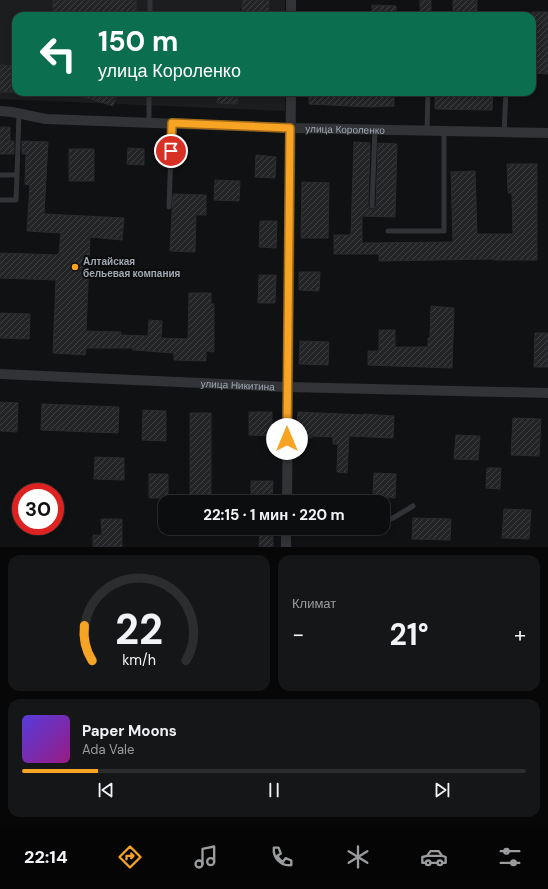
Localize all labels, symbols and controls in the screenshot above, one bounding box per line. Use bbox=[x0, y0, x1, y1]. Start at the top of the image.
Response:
text: 150 m bbox=[98, 23, 178, 60]
icon: left bbox=[32, 28, 84, 80]
text: улица Короленко bbox=[98, 59, 241, 83]
street label: улица Короленко bbox=[305, 122, 385, 137]
pin bbox=[154, 134, 188, 168]
icon: arrive bbox=[160, 140, 182, 162]
place label: Алтайская бельевая компания bbox=[83, 255, 181, 280]
marker: Алтайская бельевая компания bbox=[70, 262, 80, 272]
street label: улица Никитина bbox=[200, 377, 276, 393]
position arrow bbox=[266, 418, 308, 460]
speed limit sign: 30 bbox=[12, 483, 64, 535]
text: 22:15 · 1 мин · 220 m bbox=[203, 505, 345, 525]
text: Климат bbox=[292, 595, 336, 612]
text: 22 bbox=[115, 603, 163, 657]
text: 21° bbox=[389, 615, 429, 654]
text: − bbox=[292, 620, 304, 649]
text: + bbox=[514, 620, 526, 649]
text: km/h bbox=[122, 651, 156, 669]
text: Paper Moons bbox=[82, 721, 177, 741]
text: Ada Vale bbox=[82, 741, 134, 758]
icon: previous bbox=[95, 779, 117, 801]
icon: pause bbox=[263, 779, 285, 801]
icon: next bbox=[431, 779, 453, 801]
icon: directions bbox=[116, 843, 144, 871]
icon: music bbox=[192, 843, 220, 871]
icon: phone bbox=[268, 843, 296, 871]
icon: climate bbox=[344, 843, 372, 871]
icon: car bbox=[420, 843, 448, 871]
icon: filters bbox=[496, 843, 524, 871]
text: 22:14 bbox=[24, 845, 68, 869]

